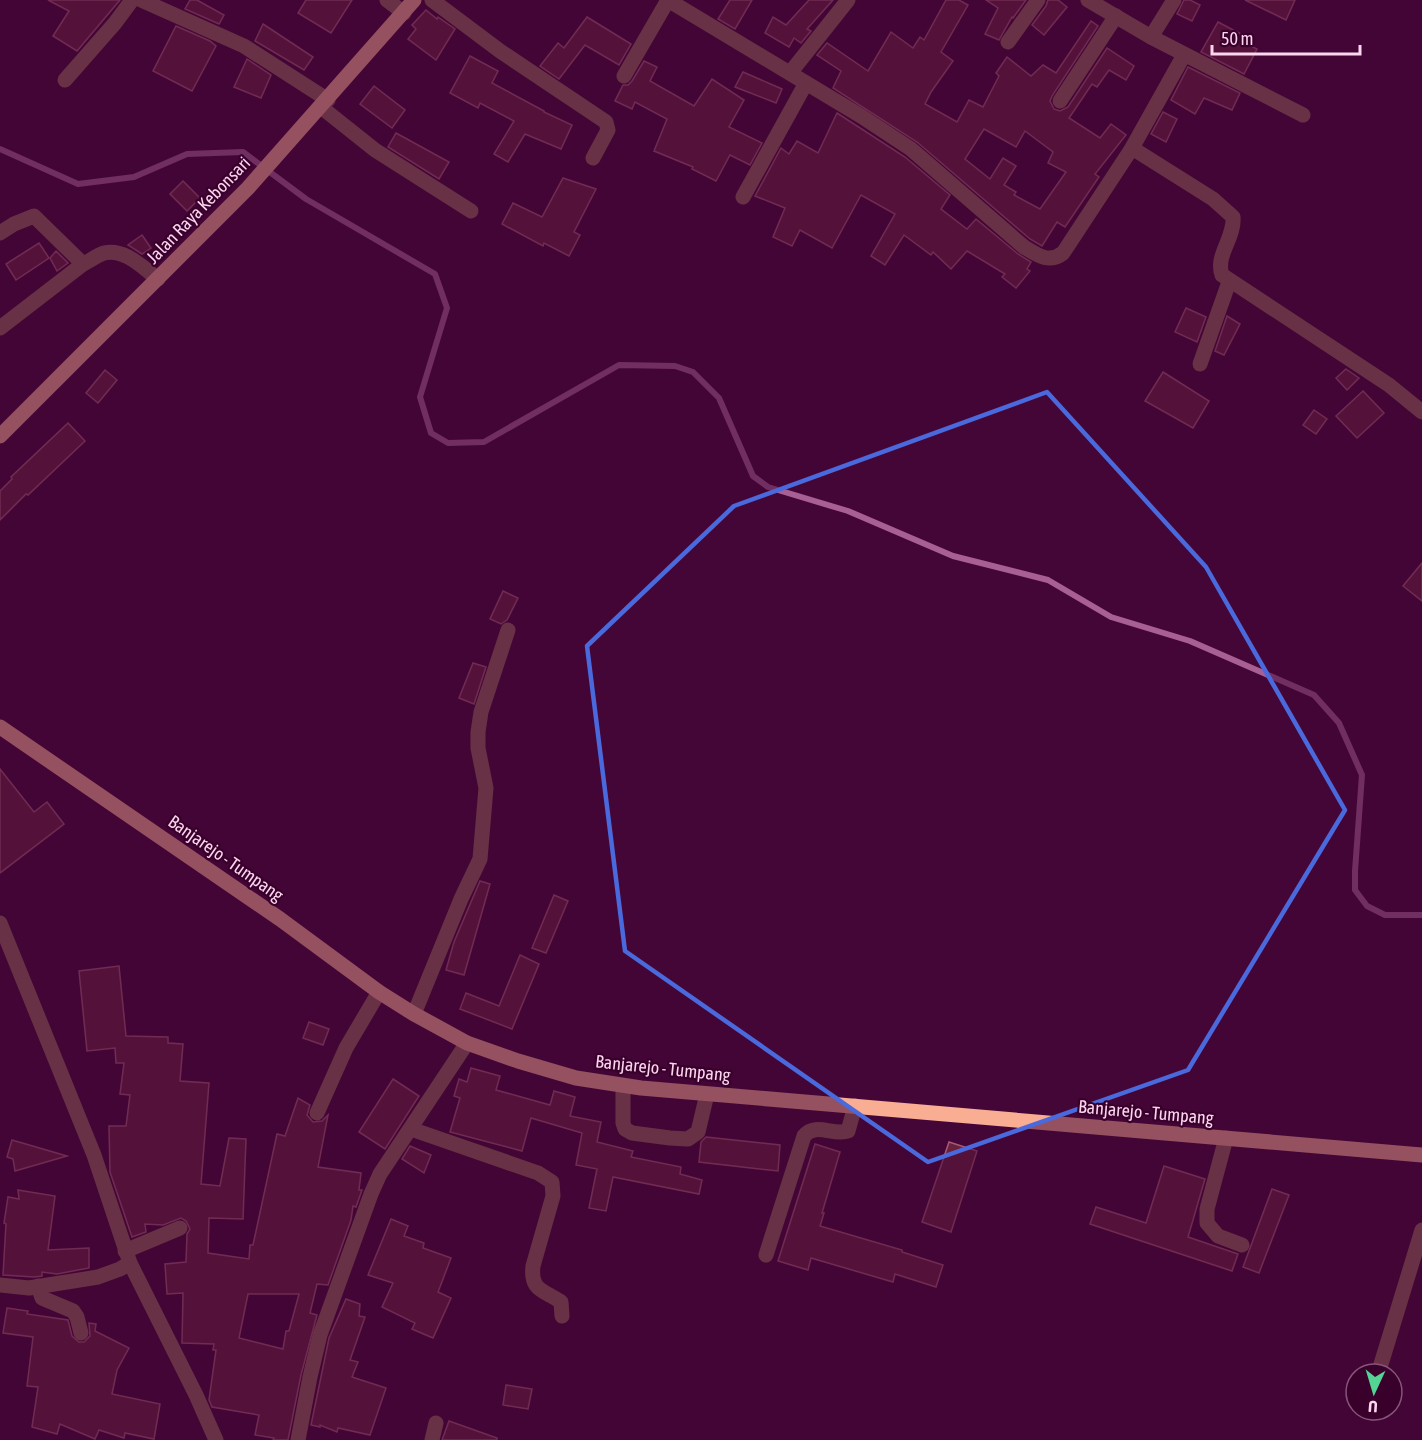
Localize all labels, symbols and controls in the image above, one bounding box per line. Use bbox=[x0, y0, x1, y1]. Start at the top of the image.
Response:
scale bar bbox=[1212, 18, 1360, 56]
text: 50 m bbox=[1221, 28, 1253, 49]
street label: Jalan Raya Kebonsari bbox=[142, 152, 254, 268]
street label: Banjarejo - Tumpang bbox=[164, 810, 288, 906]
street label: Banjarejo - Tumpang bbox=[594, 1050, 732, 1086]
street label: Banjarejo - Tumpang bbox=[1077, 1096, 1215, 1128]
north arrow bbox=[1344, 1362, 1404, 1422]
text: U bbox=[1368, 1398, 1378, 1416]

